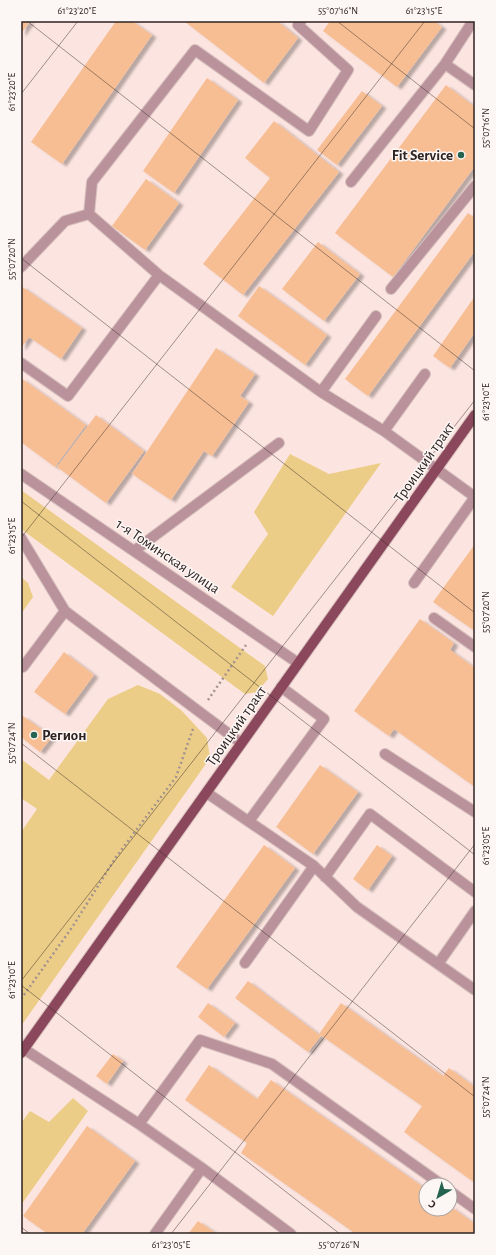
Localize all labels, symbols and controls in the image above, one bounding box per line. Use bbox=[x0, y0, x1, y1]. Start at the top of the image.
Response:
text: 61°23'20"E bbox=[58, 6, 97, 16]
text: 55°07'16"N bbox=[318, 6, 358, 16]
text: 61°23'15"E bbox=[406, 6, 442, 16]
text: 61°23'20"E bbox=[7, 72, 17, 111]
text: 55°07'16"N bbox=[481, 108, 491, 148]
place label: Fit Service bbox=[392, 148, 453, 163]
marker: Fit Service bbox=[456, 150, 466, 160]
text: 55°07'20"N bbox=[7, 238, 17, 280]
text: 61°23'10"E bbox=[481, 383, 491, 421]
street label: Троицкий тракт bbox=[391, 419, 458, 505]
street label: 1-я Томинская улица bbox=[113, 516, 222, 597]
text: 61°23'15"E bbox=[7, 518, 17, 554]
text: 55°07'20"N bbox=[481, 591, 491, 633]
street label: Троицкий тракт bbox=[203, 683, 270, 769]
text: 55°07'24"N bbox=[7, 722, 17, 764]
place label: Регион bbox=[42, 728, 86, 743]
marker: Регион bbox=[29, 730, 39, 740]
text: 61°23'05"E bbox=[481, 827, 491, 865]
text: 61°23'10"E bbox=[7, 961, 17, 999]
text: 55°07'24"N bbox=[481, 1076, 491, 1118]
north arrow bbox=[418, 1177, 458, 1217]
text: С bbox=[426, 1198, 438, 1211]
text: 61°23'05"E bbox=[152, 1240, 190, 1250]
text: 55°07'26"N bbox=[318, 1240, 360, 1250]

